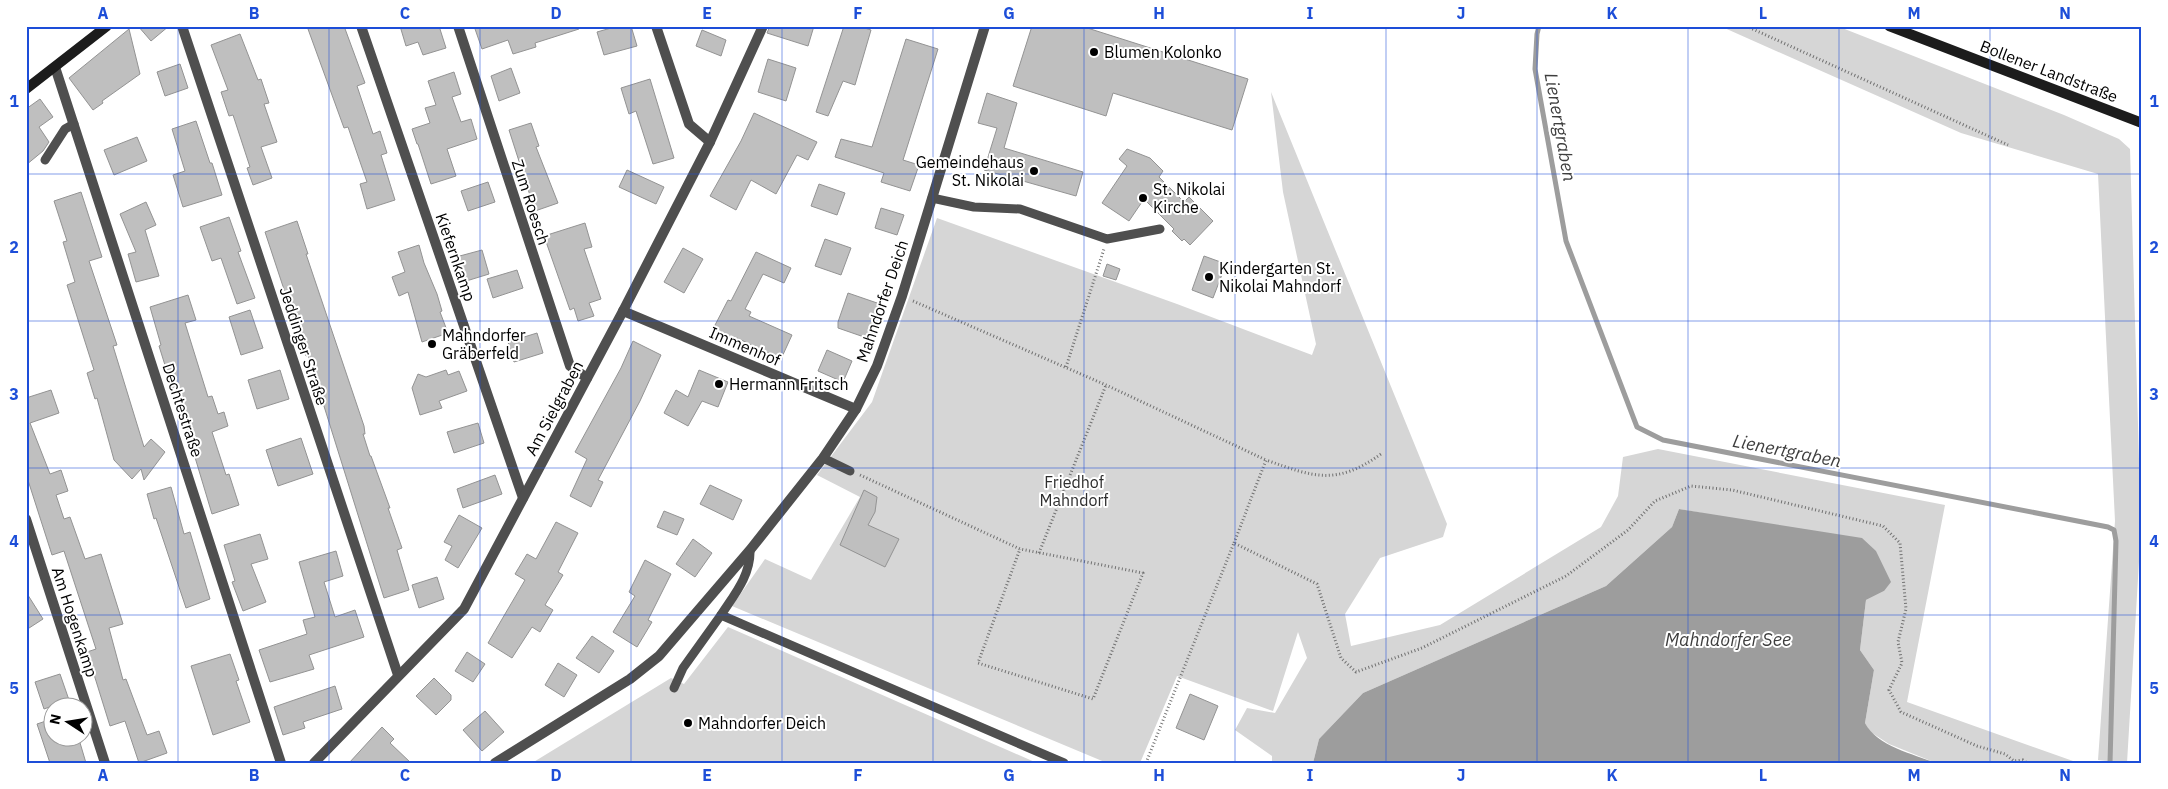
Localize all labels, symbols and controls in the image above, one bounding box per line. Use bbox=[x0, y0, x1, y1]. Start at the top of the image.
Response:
text: A bbox=[98, 3, 109, 23]
text: B bbox=[249, 3, 260, 23]
text: C bbox=[400, 3, 410, 23]
text: D bbox=[550, 3, 562, 23]
text: E bbox=[702, 3, 712, 23]
text: F bbox=[853, 3, 863, 23]
text: G bbox=[1003, 3, 1015, 23]
text: H bbox=[1153, 3, 1165, 23]
text: I bbox=[1307, 3, 1314, 23]
text: J bbox=[1457, 3, 1465, 23]
text: K bbox=[1606, 3, 1618, 23]
text: L bbox=[1759, 3, 1767, 23]
text: M bbox=[1907, 3, 1921, 23]
text: N bbox=[2059, 3, 2071, 23]
street label: Bollener Landstraße bbox=[1977, 36, 2121, 107]
place label: Blumen Kolonko bbox=[1104, 42, 1222, 62]
marker: Blumen Kolonko bbox=[1088, 46, 1100, 58]
water label: Lienertgraben bbox=[1540, 71, 1581, 183]
text: 1 bbox=[9, 91, 19, 111]
text: 1 bbox=[2149, 91, 2159, 111]
place label: Gemeindehaus St. Nikolai bbox=[916, 152, 1024, 190]
street label: Zum Roesch bbox=[508, 157, 554, 247]
marker: Gemeindehaus St. Nikolai bbox=[1028, 165, 1040, 177]
place label: St. Nikolai Kirche bbox=[1153, 179, 1225, 217]
marker: St. Nikolai Kirche bbox=[1137, 192, 1149, 204]
street label: Kiefernkamp bbox=[432, 210, 480, 304]
text: 2 bbox=[9, 237, 19, 257]
street label: Mahndorfer Deich bbox=[852, 237, 912, 365]
text: 2 bbox=[2149, 237, 2159, 257]
place label: Kindergarten St. Nikolai Mahndorf bbox=[1219, 258, 1341, 296]
marker: Kindergarten St. Nikolai Mahndorf bbox=[1203, 271, 1215, 283]
street label: Jeddinger Straße bbox=[275, 284, 333, 408]
street label: Immenhof bbox=[706, 322, 784, 370]
place label: Mahndorfer Gräberfeld bbox=[442, 325, 526, 363]
marker: Mahndorfer Gräberfeld bbox=[426, 338, 438, 350]
street label: Am Sielgraben bbox=[521, 357, 587, 459]
street label: Dechtestraße bbox=[158, 360, 208, 460]
place label: Hermann Fritsch bbox=[729, 374, 848, 394]
marker: Hermann Fritsch bbox=[713, 378, 725, 390]
text: 3 bbox=[9, 384, 19, 404]
text: 3 bbox=[2149, 384, 2159, 404]
water label: Lienertgraben bbox=[1731, 429, 1843, 472]
park label: Friedhof Mahndorf bbox=[1039, 472, 1109, 510]
text: 4 bbox=[9, 531, 19, 551]
text: 4 bbox=[2149, 531, 2159, 551]
street label: Am Hogenkamp bbox=[48, 564, 102, 680]
water label: Mahndorfer See bbox=[1665, 628, 1791, 651]
text: 5 bbox=[9, 678, 19, 698]
text: 5 bbox=[2149, 678, 2159, 698]
north arrow bbox=[42, 696, 92, 746]
text: N bbox=[45, 712, 65, 726]
place label: Mahndorfer Deich bbox=[698, 713, 826, 733]
marker: Mahndorfer Deich bbox=[682, 717, 694, 729]
text: A bbox=[98, 765, 109, 785]
text: B bbox=[249, 765, 260, 785]
text: C bbox=[400, 765, 410, 785]
text: D bbox=[550, 765, 562, 785]
text: E bbox=[702, 765, 712, 785]
text: F bbox=[853, 765, 863, 785]
text: G bbox=[1003, 765, 1015, 785]
text: H bbox=[1153, 765, 1165, 785]
text: I bbox=[1307, 765, 1314, 785]
text: J bbox=[1457, 765, 1465, 785]
text: K bbox=[1606, 765, 1618, 785]
text: L bbox=[1759, 765, 1767, 785]
text: M bbox=[1907, 765, 1921, 785]
text: N bbox=[2059, 765, 2071, 785]

